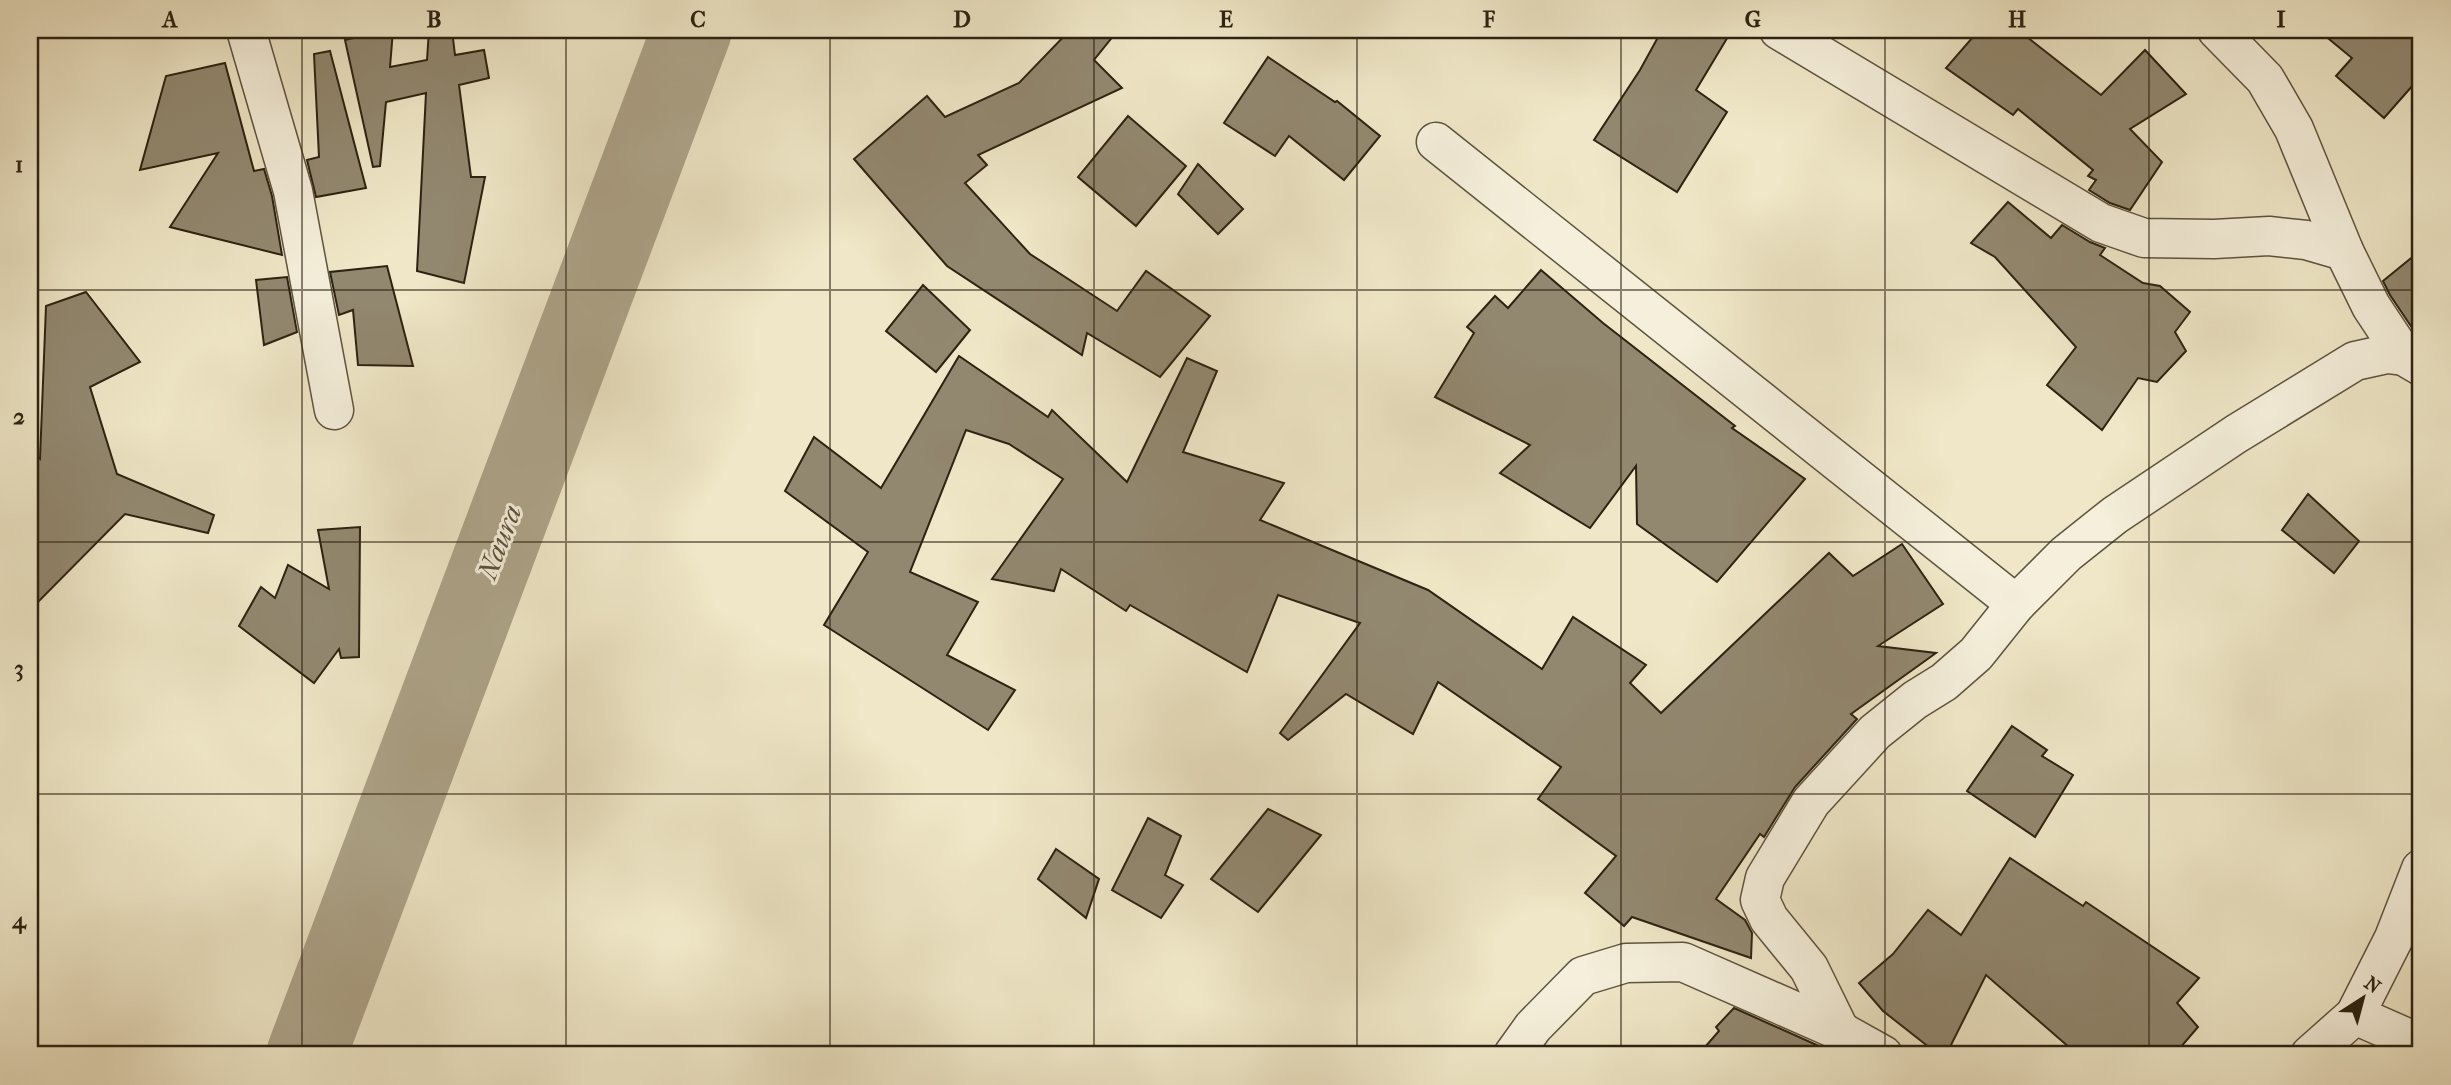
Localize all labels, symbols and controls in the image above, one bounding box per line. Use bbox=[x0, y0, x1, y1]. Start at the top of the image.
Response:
text: A bbox=[161, 6, 179, 33]
text: B bbox=[427, 6, 442, 33]
text: C bbox=[690, 6, 706, 33]
text: D bbox=[953, 6, 971, 33]
text: E bbox=[1219, 6, 1233, 33]
text: F bbox=[1482, 6, 1496, 33]
text: G bbox=[1745, 6, 1761, 33]
text: H bbox=[2008, 6, 2026, 33]
text: I bbox=[2277, 6, 2286, 33]
text: 1 bbox=[15, 151, 23, 178]
text: 2 bbox=[13, 403, 25, 430]
water label: Naura bbox=[470, 500, 529, 585]
text: 3 bbox=[14, 655, 24, 682]
text: 4 bbox=[11, 907, 27, 934]
north arrow bbox=[2328, 962, 2398, 1032]
text: N bbox=[2360, 972, 2385, 999]

